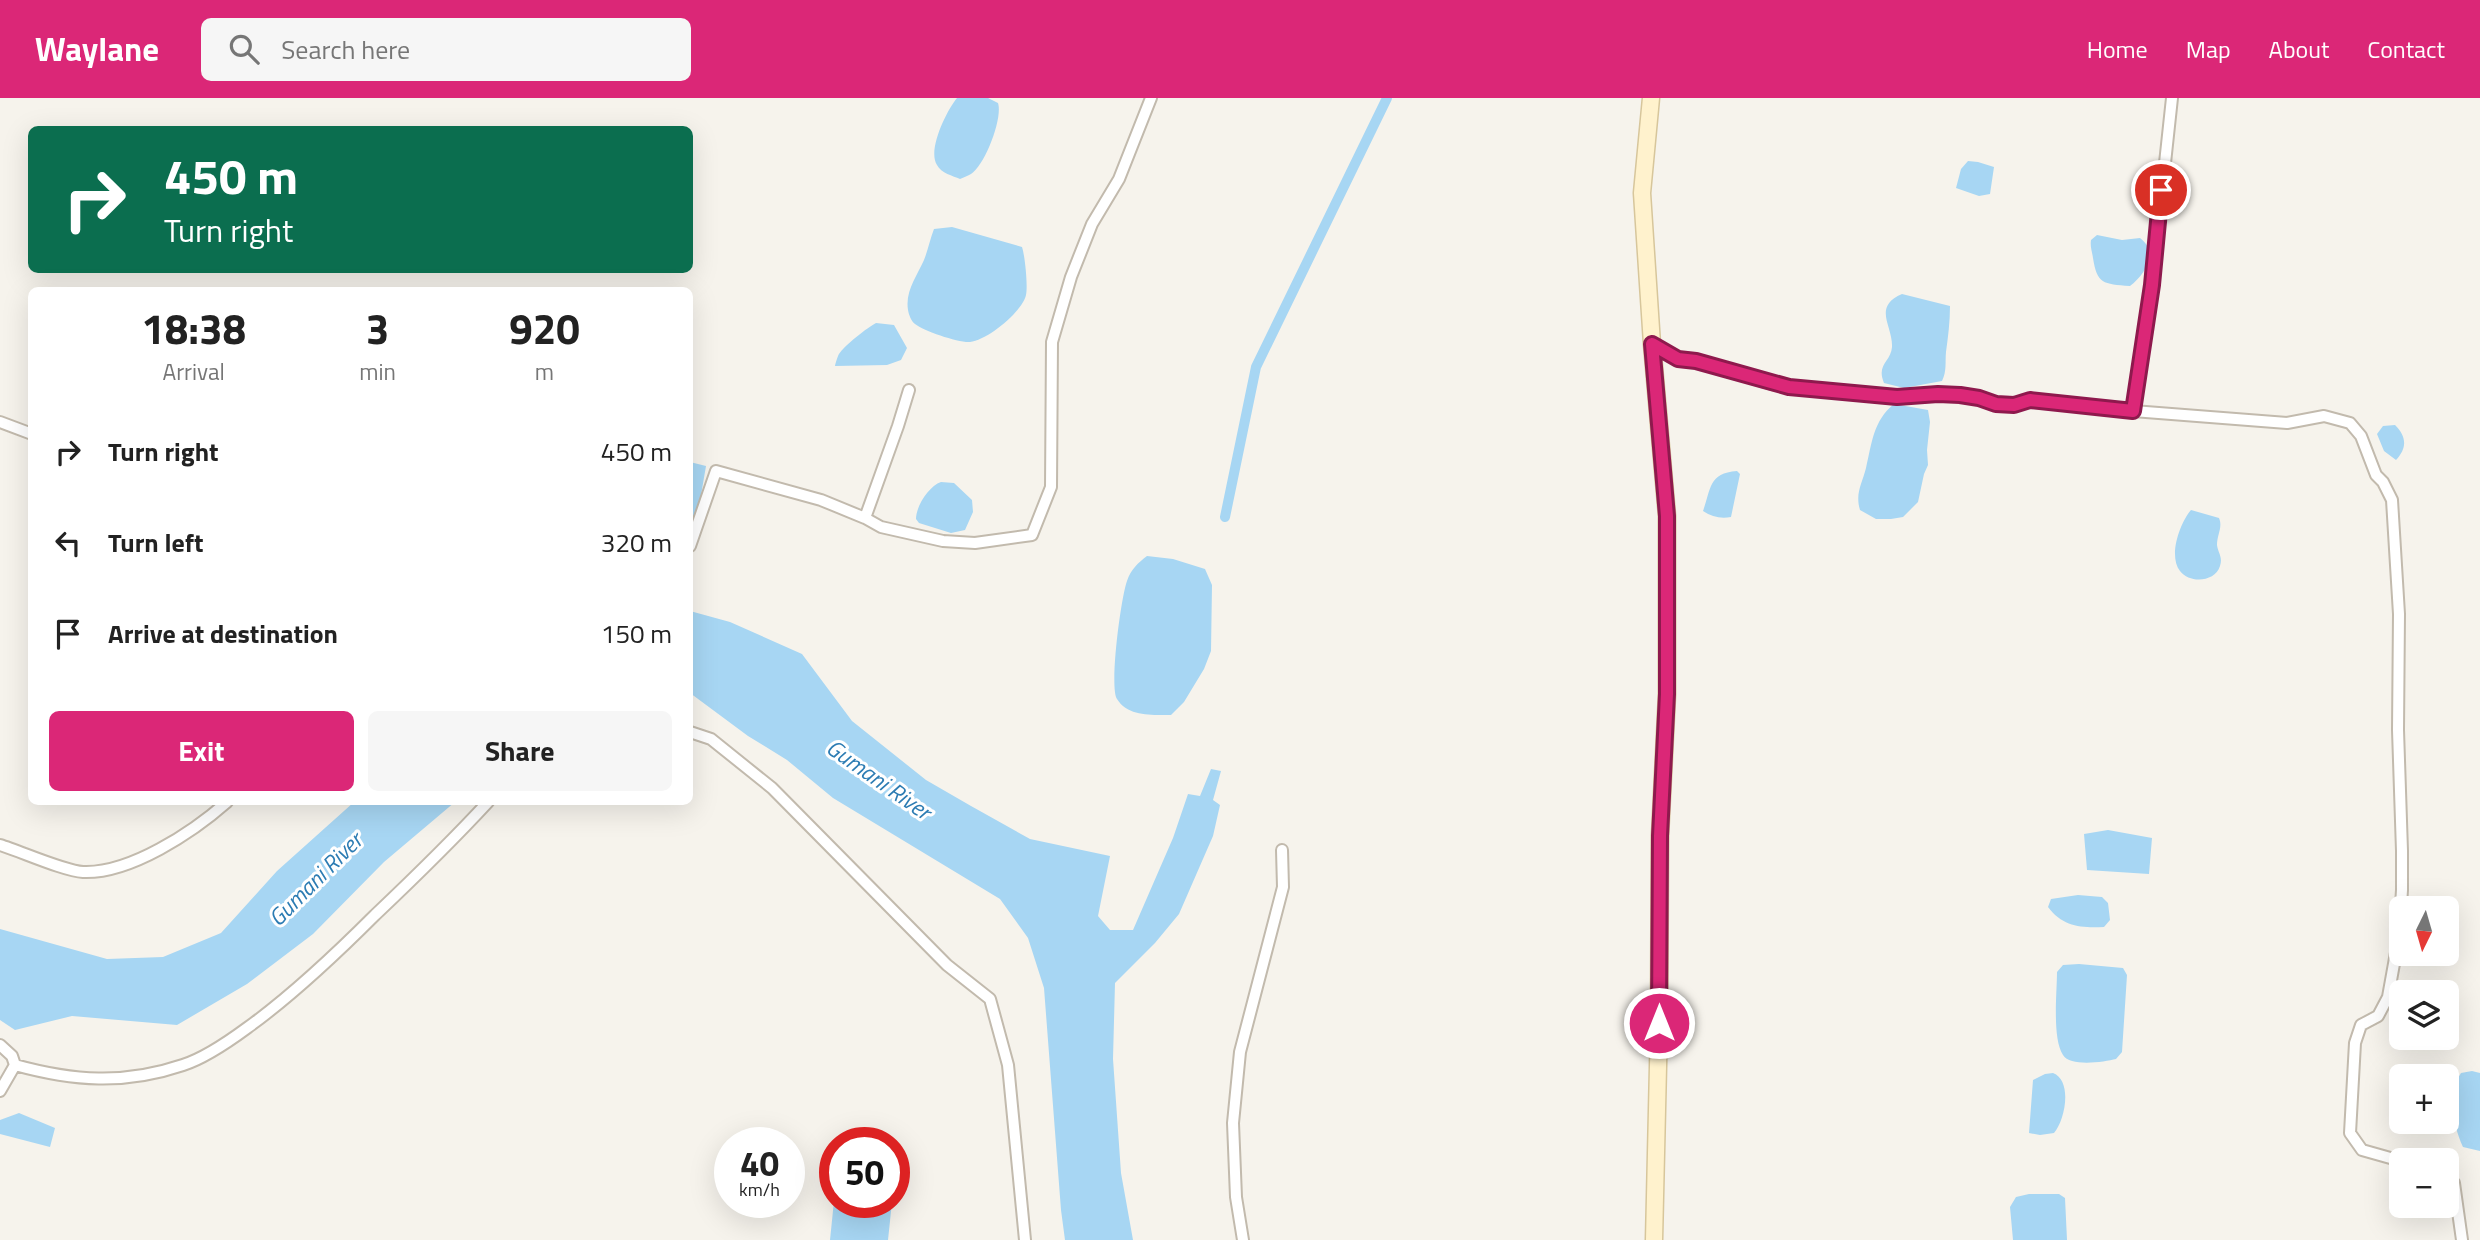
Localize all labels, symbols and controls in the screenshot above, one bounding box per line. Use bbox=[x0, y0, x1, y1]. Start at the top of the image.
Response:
search box bbox=[201, 18, 691, 81]
text: Waylane bbox=[35, 24, 159, 74]
icon: search bbox=[225, 30, 263, 68]
text: Search here bbox=[281, 30, 410, 69]
text: Home bbox=[2087, 31, 2148, 67]
text: Map bbox=[2186, 31, 2231, 67]
text: About bbox=[2269, 31, 2329, 67]
text: Contact bbox=[2367, 31, 2445, 67]
text: 450 m bbox=[164, 138, 298, 213]
icon: right bbox=[49, 154, 140, 245]
pin bbox=[2131, 160, 2191, 220]
icon: arrive bbox=[2142, 171, 2180, 209]
text: Turn right bbox=[164, 206, 293, 254]
text: 18:38 bbox=[141, 296, 246, 360]
text: 3 bbox=[366, 296, 389, 360]
text: 920 bbox=[509, 296, 580, 360]
text: Arrival bbox=[162, 354, 225, 389]
text: min bbox=[359, 354, 396, 389]
text: m bbox=[535, 354, 554, 389]
text: Turn right bbox=[108, 432, 219, 471]
text: 450 m bbox=[601, 432, 672, 471]
icon: right bbox=[49, 433, 87, 471]
text: Turn left bbox=[108, 523, 203, 562]
text: 320 m bbox=[601, 523, 672, 562]
icon: left bbox=[49, 524, 87, 562]
text: Arrive at destination bbox=[108, 614, 338, 653]
text: 150 m bbox=[601, 614, 672, 653]
icon: arrive bbox=[49, 615, 87, 653]
button: Exit bbox=[49, 711, 354, 791]
button: Share bbox=[368, 711, 672, 791]
water label: Gumani River bbox=[819, 730, 941, 830]
water label: Gumani River bbox=[260, 822, 372, 934]
north arrow bbox=[2389, 896, 2459, 966]
map controls bbox=[2389, 896, 2459, 1218]
button: layers bbox=[2389, 980, 2459, 1050]
position arrow bbox=[1622, 986, 1696, 1060]
button: + bbox=[2389, 1064, 2459, 1134]
speed limit sign: 50 bbox=[819, 1127, 910, 1218]
text: 40 bbox=[740, 1136, 779, 1190]
button: − bbox=[2389, 1148, 2459, 1218]
text: km/h bbox=[739, 1176, 780, 1203]

